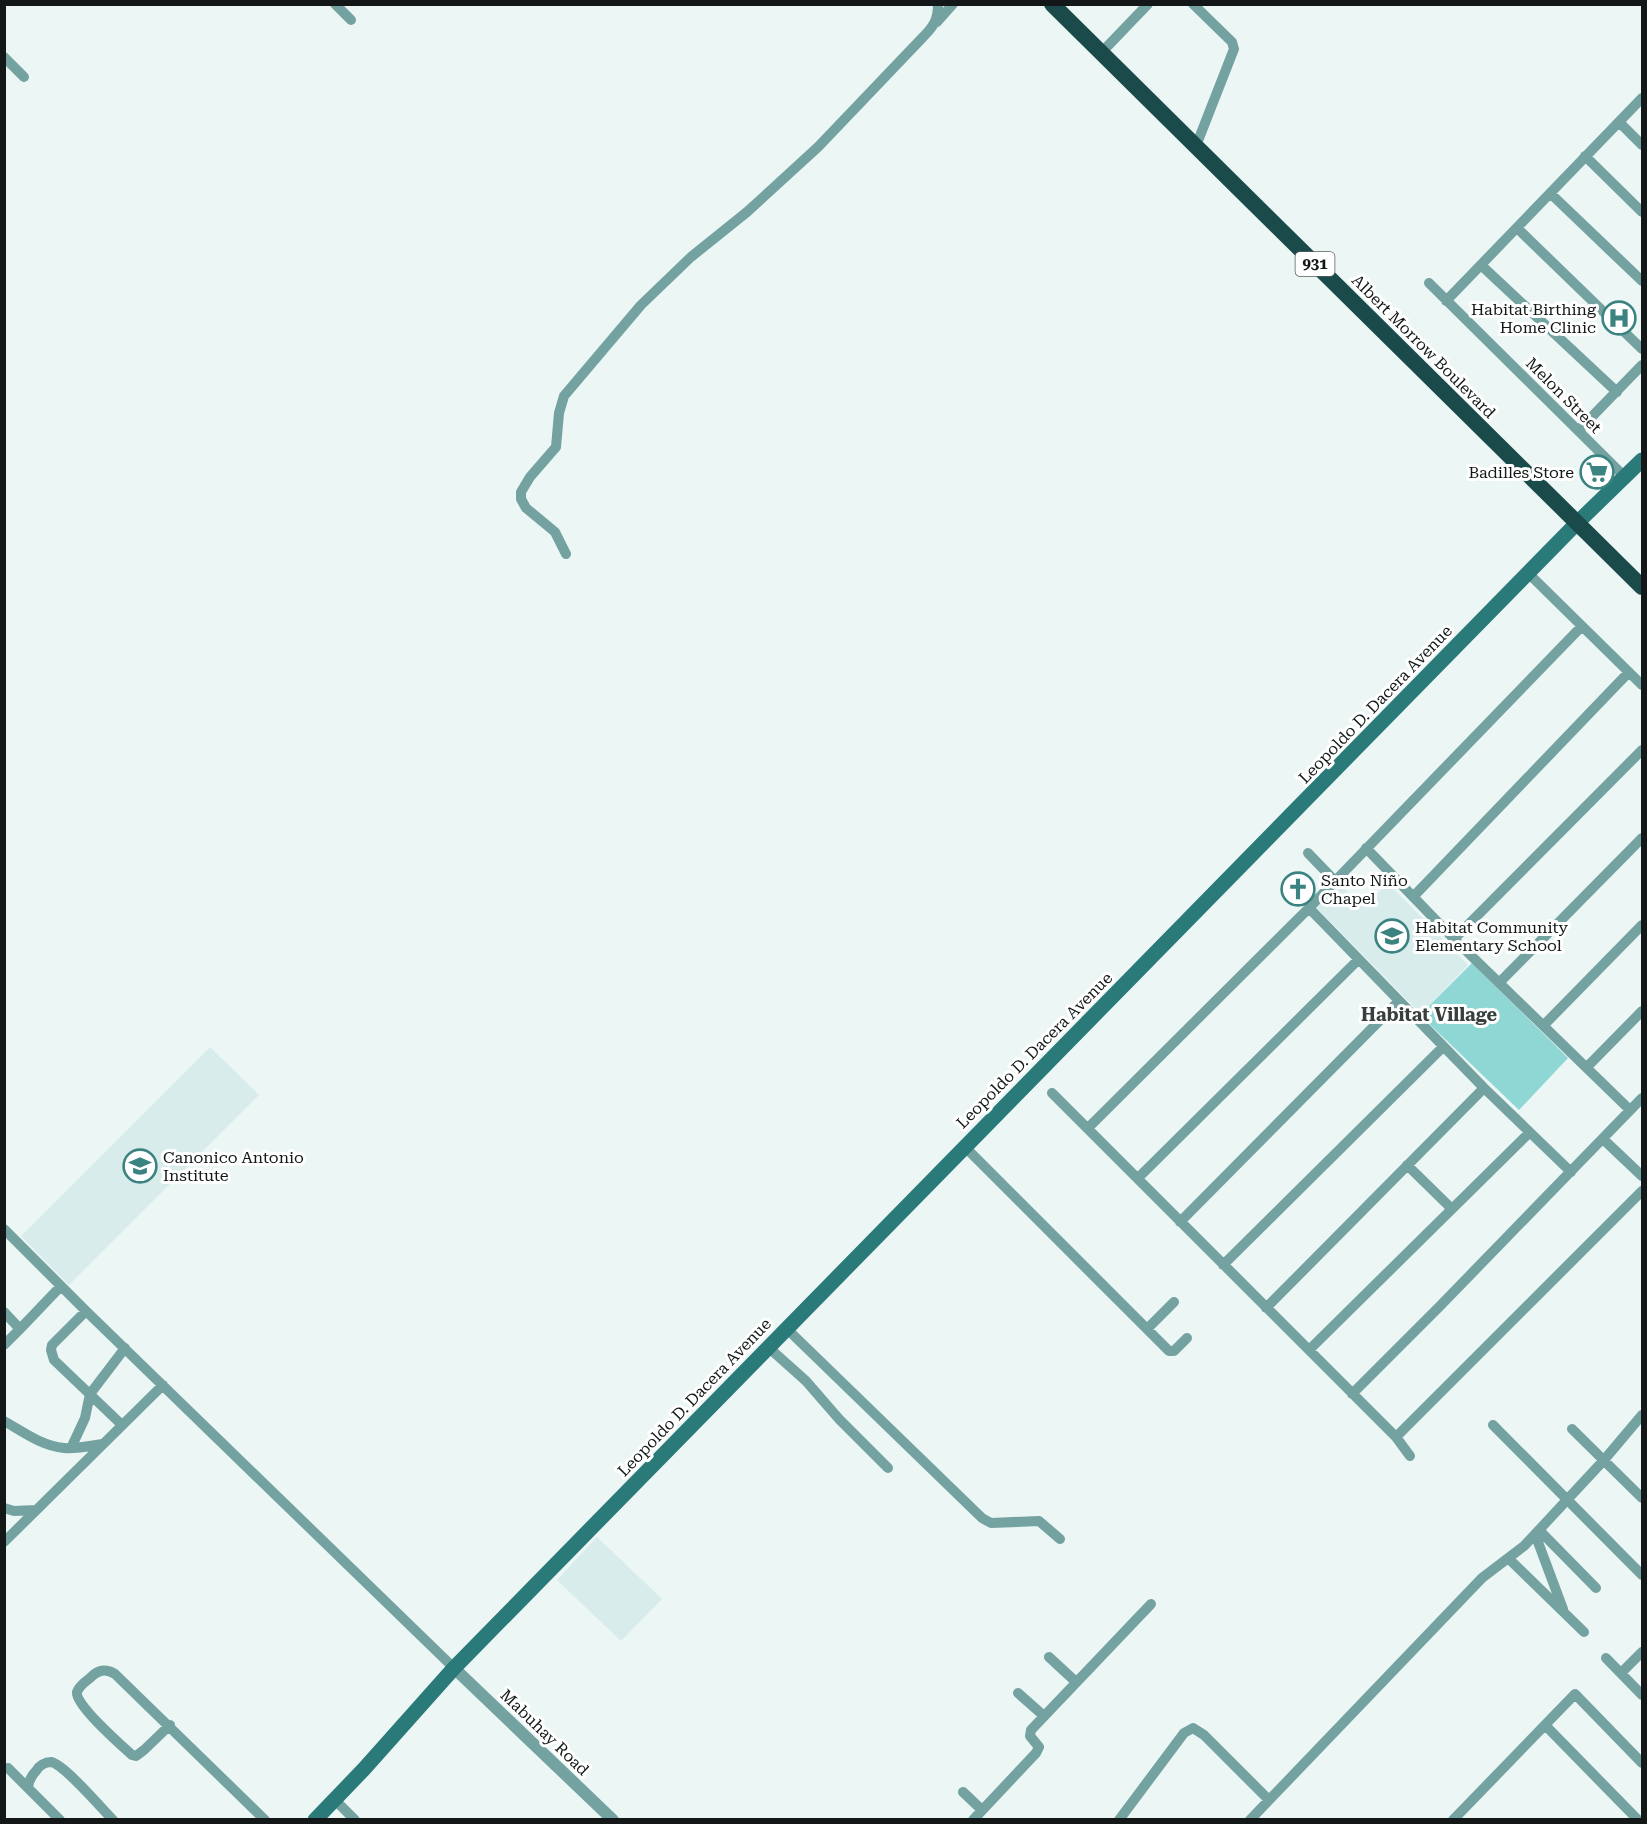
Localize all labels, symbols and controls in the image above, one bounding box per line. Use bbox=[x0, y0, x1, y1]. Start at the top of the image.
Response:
road number: 931 bbox=[1296, 252, 1334, 276]
street label: Albert Morrow Boulevard bbox=[1348, 271, 1499, 422]
place label: Habitat Birthing Home Clinic bbox=[1471, 300, 1597, 337]
hospital icon: Habitat Birthing Home Clinic bbox=[1601, 300, 1637, 336]
street label: Melon Street bbox=[1522, 354, 1605, 437]
supermarket icon: Badilles Store bbox=[1579, 454, 1615, 490]
place label: Badilles Store bbox=[1468, 463, 1574, 482]
street label: Leopoldo D. Dacera Avenue bbox=[1295, 621, 1456, 787]
church icon: Santo Niño Chapel bbox=[1280, 871, 1316, 907]
place label: Santo Niño Chapel bbox=[1321, 871, 1408, 908]
school or university icon: Habitat Community Elementary School bbox=[1374, 918, 1410, 954]
place label: Habitat Community Elementary School bbox=[1415, 918, 1569, 955]
street label: Leopoldo D. Dacera Avenue bbox=[952, 968, 1116, 1132]
district label: Habitat Village bbox=[1361, 1004, 1497, 1025]
school or university icon: Canonico Antonio Institute bbox=[122, 1148, 158, 1184]
place label: Canonico Antonio Institute bbox=[163, 1148, 304, 1185]
street label: Leopoldo D. Dacera Avenue bbox=[614, 1314, 775, 1480]
street label: Mabuhay Road bbox=[497, 1685, 593, 1779]

